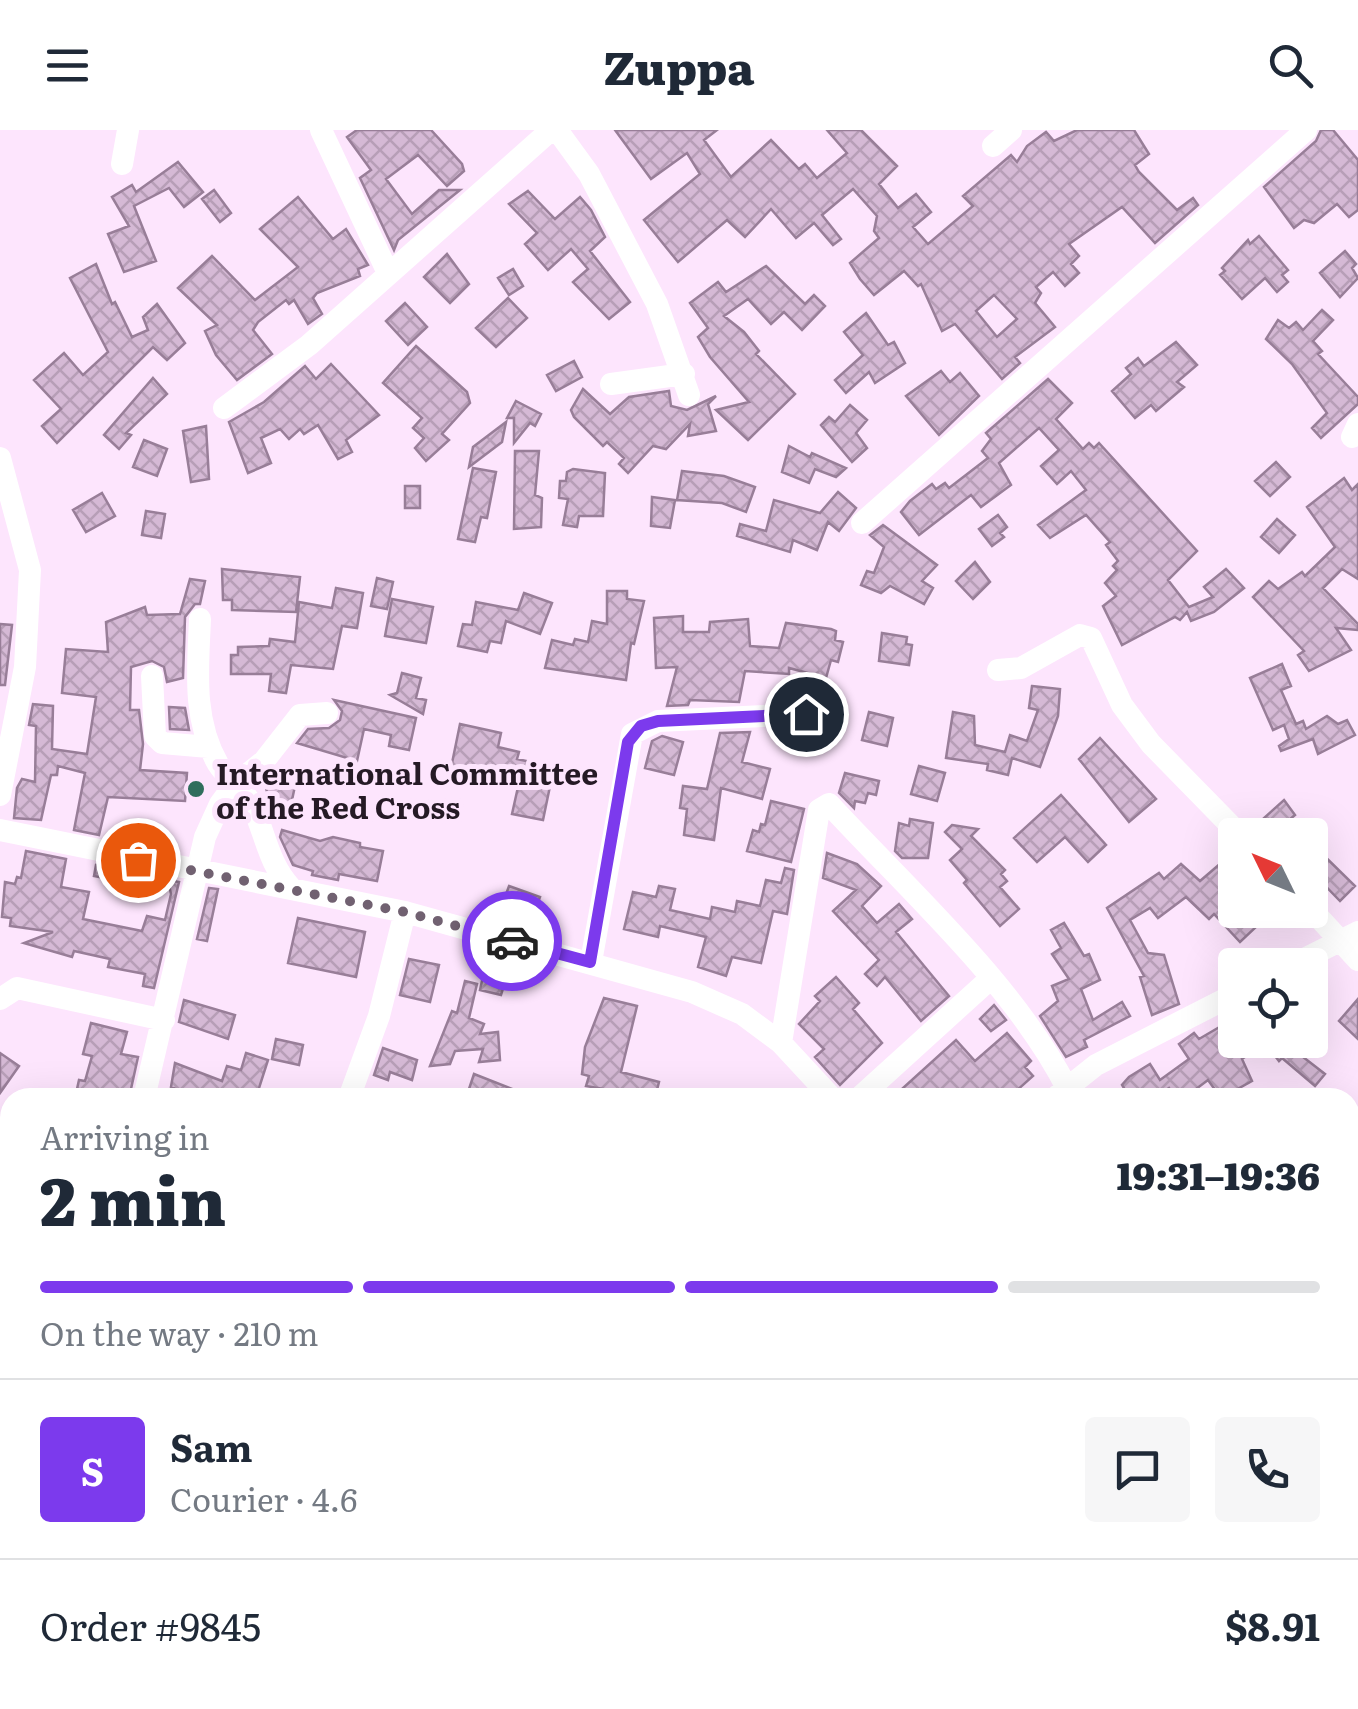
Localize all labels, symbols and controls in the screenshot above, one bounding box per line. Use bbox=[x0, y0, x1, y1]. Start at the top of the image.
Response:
text: Zuppa bbox=[604, 32, 754, 99]
icon: menu bbox=[40, 38, 95, 93]
icon: search bbox=[1263, 38, 1318, 93]
pin bbox=[764, 672, 849, 757]
icon: home bbox=[779, 687, 834, 742]
place label: International Committee of the Red Cross bbox=[216, 750, 598, 828]
marker: International Committee of the Red Cross bbox=[185, 778, 207, 800]
pin bbox=[96, 818, 181, 903]
north arrow bbox=[1218, 818, 1328, 928]
map controls bbox=[1218, 818, 1328, 1058]
icon: bag bbox=[111, 833, 166, 888]
courier bbox=[462, 891, 562, 991]
icon: car bbox=[485, 914, 540, 969]
button: locate bbox=[1218, 948, 1328, 1058]
text: Arriving in bbox=[40, 1112, 210, 1160]
text: 19:31–19:36 bbox=[1116, 1145, 1320, 1202]
text: 2 min bbox=[40, 1149, 226, 1246]
text: On the way · 210 m bbox=[40, 1308, 319, 1356]
text: Sam bbox=[170, 1417, 253, 1474]
button: chat bbox=[1085, 1417, 1190, 1522]
button: phone bbox=[1215, 1417, 1320, 1522]
text: S bbox=[81, 1441, 104, 1498]
text: Courier · 4.6 bbox=[170, 1474, 357, 1522]
text: Order #9845 bbox=[40, 1596, 261, 1653]
text: $8.91 bbox=[1225, 1596, 1320, 1653]

